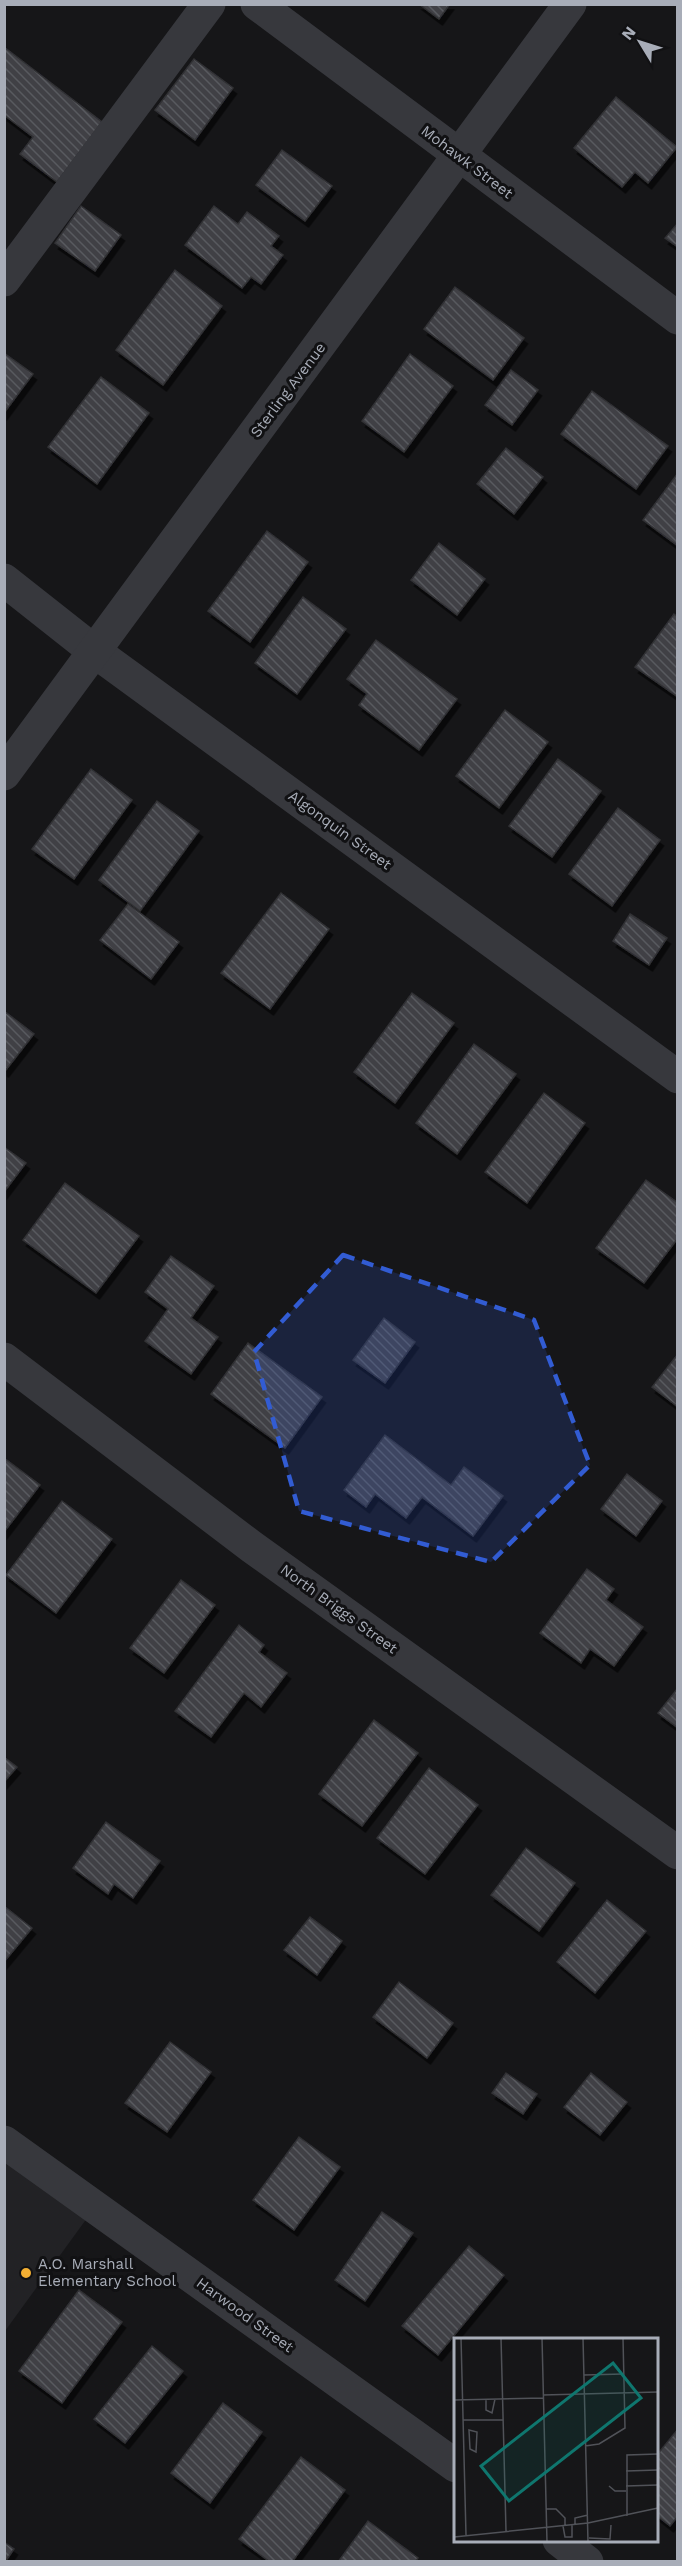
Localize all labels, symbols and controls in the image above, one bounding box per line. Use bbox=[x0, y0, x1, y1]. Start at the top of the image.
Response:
north arrow bbox=[610, 12, 670, 72]
text: N bbox=[617, 23, 640, 44]
street label: Mohawk Street bbox=[418, 122, 517, 203]
street label: Sterling Avenue bbox=[246, 339, 330, 441]
street label: Algonquin Street bbox=[285, 787, 396, 874]
street label: North Briggs Street bbox=[277, 1560, 402, 1658]
place label: A.O. Marshall Elementary School bbox=[38, 2255, 177, 2290]
marker: A.O. Marshall Elementary School bbox=[19, 2266, 33, 2280]
street label: Harwood Street bbox=[193, 2274, 298, 2357]
inset map bbox=[454, 2338, 658, 2542]

